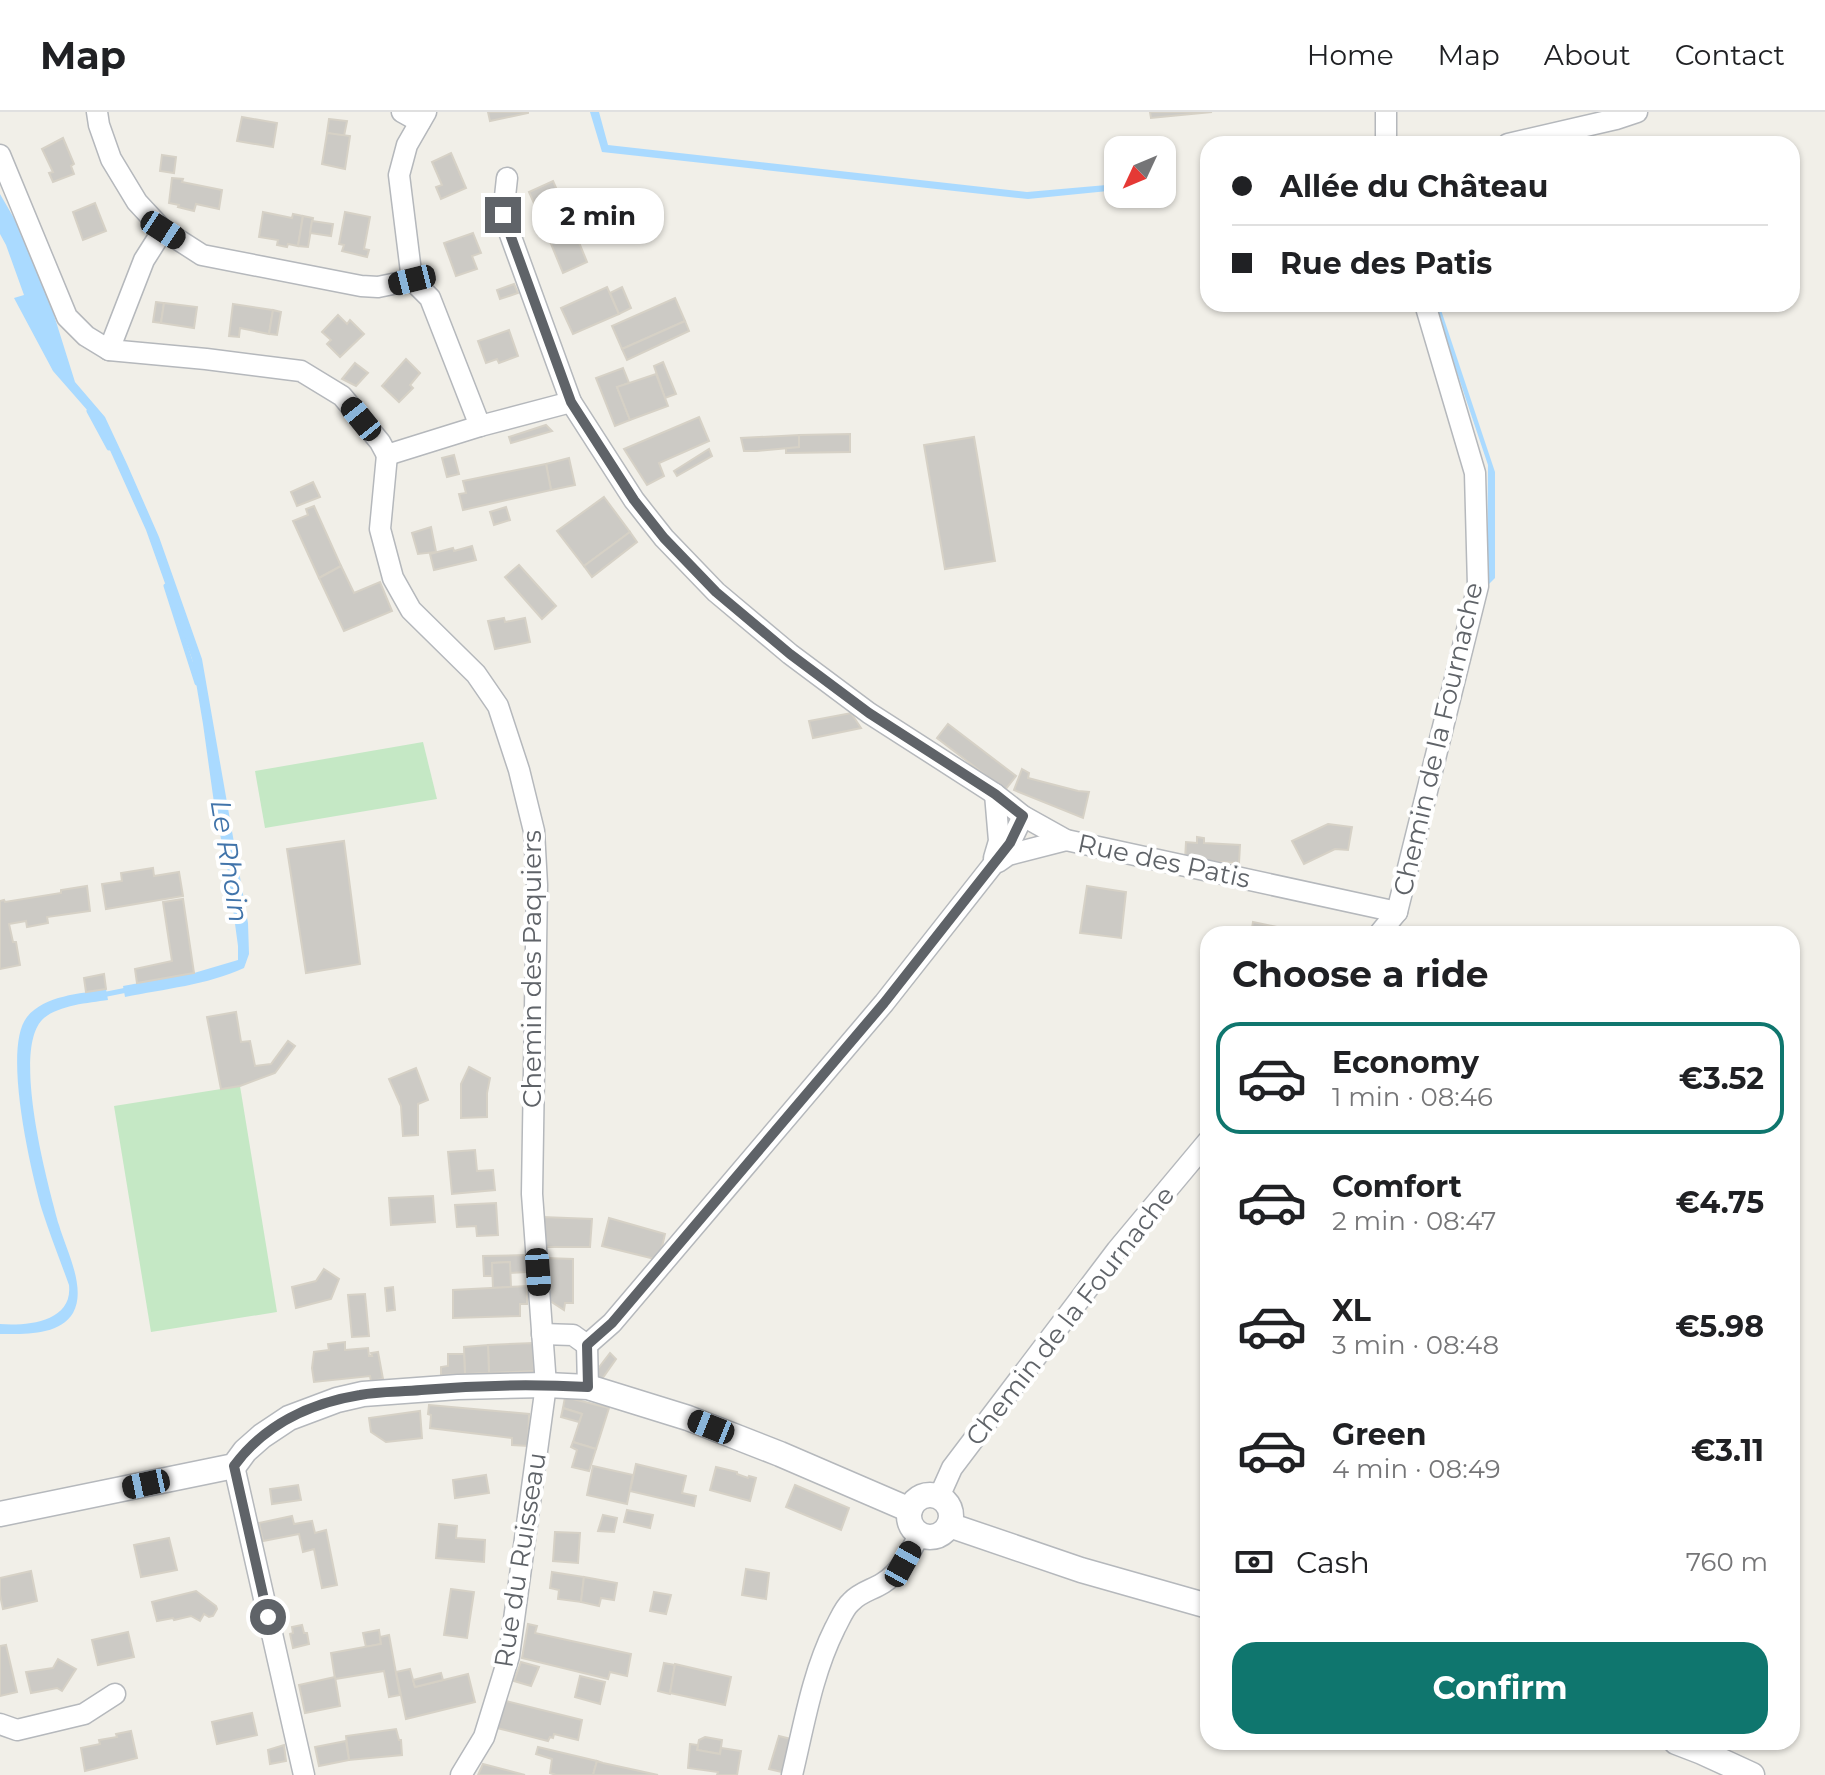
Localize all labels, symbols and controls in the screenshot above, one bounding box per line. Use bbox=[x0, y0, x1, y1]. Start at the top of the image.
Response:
text: Map bbox=[40, 32, 126, 79]
text: Home bbox=[1307, 38, 1394, 72]
text: Map bbox=[1438, 38, 1500, 72]
text: About bbox=[1544, 38, 1631, 72]
text: Contact bbox=[1675, 38, 1785, 72]
north arrow bbox=[1104, 136, 1176, 208]
map controls bbox=[1104, 136, 1176, 208]
text: Allée du Château bbox=[1280, 168, 1548, 205]
callout: 2 min bbox=[531, 187, 663, 243]
route end bbox=[485, 197, 521, 233]
text: 2 min bbox=[560, 200, 636, 232]
car bbox=[136, 207, 190, 253]
text: Rue des Patis bbox=[1280, 245, 1492, 282]
car bbox=[386, 263, 438, 297]
car bbox=[337, 393, 385, 445]
street label: Chemin de la Fournache bbox=[1386, 579, 1490, 899]
water label: Le Rhoin bbox=[204, 797, 256, 925]
street label: Rue des Patis bbox=[1075, 827, 1253, 895]
street label: Chemin des Paquiers bbox=[516, 830, 548, 1108]
text: Choose a ride bbox=[1232, 952, 1489, 996]
icon: car bbox=[1236, 1042, 1308, 1114]
text: Economy bbox=[1332, 1044, 1479, 1081]
text: €3.52 bbox=[1679, 1060, 1764, 1097]
text: 1 min · 08:46 bbox=[1332, 1081, 1493, 1113]
icon: car bbox=[1236, 1166, 1308, 1238]
text: Comfort bbox=[1332, 1168, 1462, 1205]
street label: Chemin de la Fournache bbox=[959, 1180, 1181, 1452]
text: €4.75 bbox=[1676, 1184, 1764, 1221]
text: 2 min · 08:47 bbox=[1332, 1205, 1496, 1237]
car bbox=[524, 1247, 552, 1297]
icon: car bbox=[1236, 1290, 1308, 1362]
text: XL bbox=[1332, 1292, 1371, 1329]
text: €5.98 bbox=[1675, 1308, 1764, 1345]
text: 3 min · 08:48 bbox=[1332, 1329, 1499, 1361]
car bbox=[684, 1407, 738, 1447]
icon: car bbox=[1236, 1414, 1308, 1486]
text: Green bbox=[1332, 1416, 1426, 1453]
text: €3.11 bbox=[1691, 1432, 1764, 1469]
street label: Rue du Ruisseau bbox=[487, 1450, 553, 1670]
text: 4 min · 08:49 bbox=[1332, 1453, 1500, 1485]
car bbox=[120, 1467, 172, 1501]
car bbox=[881, 1537, 925, 1591]
icon: cash bbox=[1232, 1540, 1276, 1584]
text: Cash bbox=[1296, 1544, 1370, 1581]
text: 760 m bbox=[1686, 1546, 1768, 1578]
route start bbox=[250, 1599, 286, 1635]
button: Confirm bbox=[1232, 1642, 1768, 1734]

